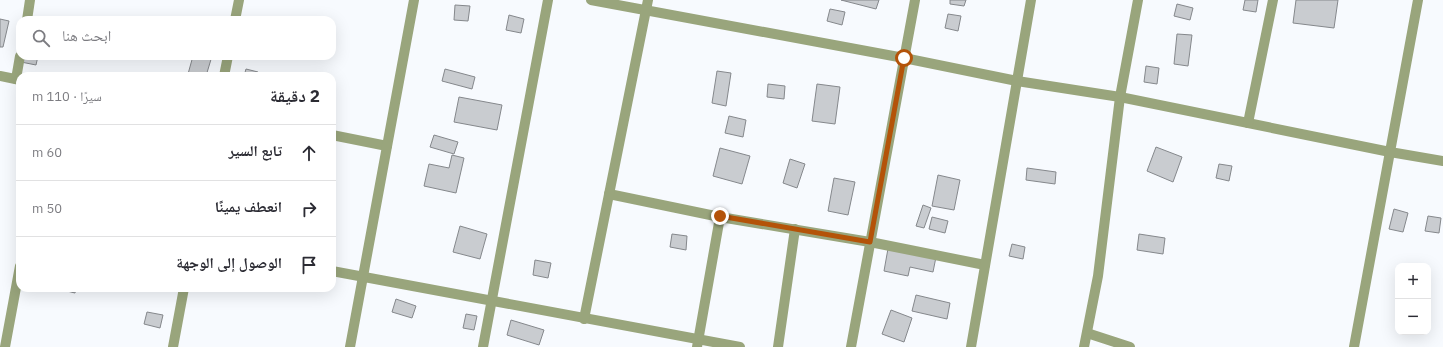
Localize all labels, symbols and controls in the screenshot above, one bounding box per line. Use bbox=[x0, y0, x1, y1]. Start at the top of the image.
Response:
search box bbox=[16, 16, 336, 60]
text: ابحث هنا bbox=[62, 26, 111, 45]
icon: search bbox=[30, 27, 52, 49]
route start bbox=[895, 49, 913, 67]
text: 2 دقيقة bbox=[270, 85, 320, 107]
text: سيرًا · 110 m bbox=[32, 88, 102, 105]
text: تابع السير bbox=[228, 141, 282, 160]
icon: ahead bbox=[298, 142, 320, 164]
text: 60 m bbox=[32, 144, 62, 161]
text: انعطف يمينًا bbox=[215, 197, 282, 216]
icon: right bbox=[298, 198, 320, 220]
text: 50 m bbox=[32, 200, 62, 217]
route end bbox=[711, 207, 729, 225]
text: الوصول إلى الوجهة bbox=[176, 253, 282, 272]
icon: arrive bbox=[298, 254, 320, 276]
map controls bbox=[1395, 263, 1431, 335]
button: + bbox=[1395, 263, 1431, 299]
button: − bbox=[1395, 299, 1431, 335]

